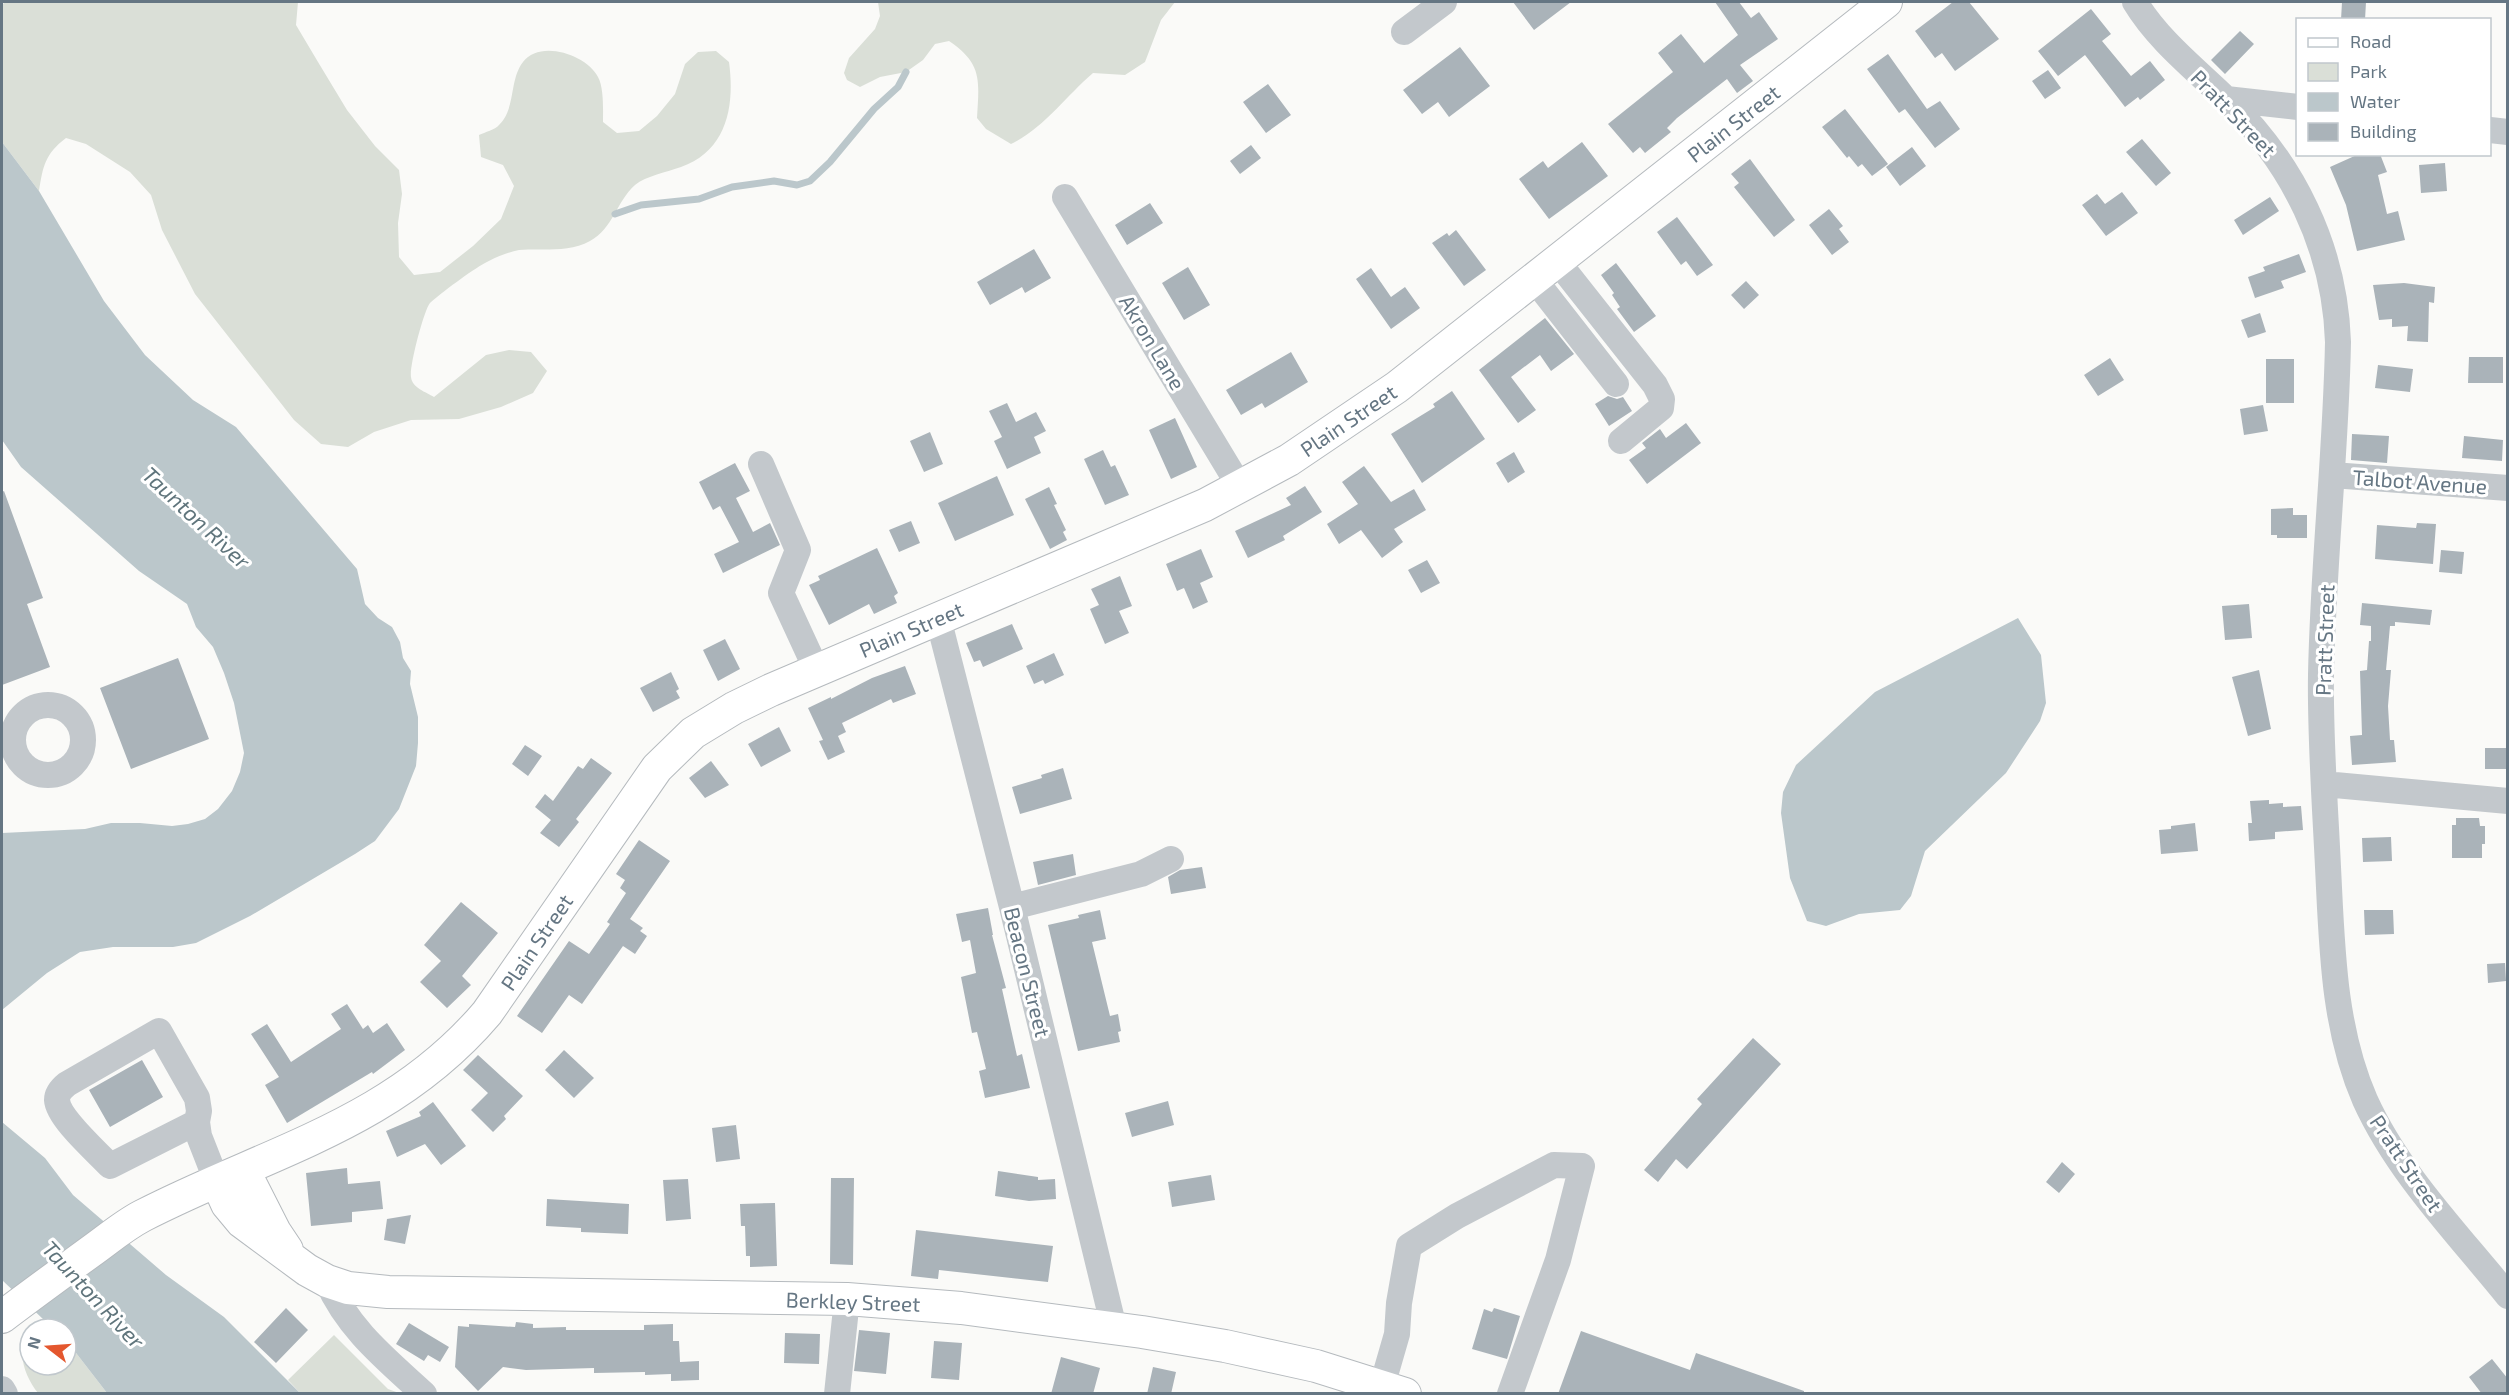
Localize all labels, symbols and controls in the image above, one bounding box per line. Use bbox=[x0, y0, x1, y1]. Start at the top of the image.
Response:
legend bbox=[2296, 18, 2491, 156]
text: Road bbox=[2350, 30, 2391, 52]
text: Park bbox=[2350, 60, 2387, 82]
street label: Pratt Street bbox=[2186, 64, 2282, 162]
street label: Plain Street bbox=[1682, 79, 1784, 167]
text: Water bbox=[2350, 90, 2400, 112]
text: Building bbox=[2350, 120, 2417, 142]
street label: Akron Lane bbox=[1115, 290, 1191, 394]
street label: Plain Street bbox=[1295, 379, 1401, 461]
water label: Taunton River bbox=[138, 461, 257, 574]
street label: Talbot Avenue bbox=[2352, 464, 2488, 498]
street label: Pratt Street bbox=[2310, 584, 2338, 696]
street label: Plain Street bbox=[855, 596, 967, 662]
street label: Plain Street bbox=[495, 889, 577, 995]
street label: Beacon Street bbox=[1000, 904, 1056, 1040]
street label: Pratt Street bbox=[2365, 1110, 2449, 1216]
water label: Taunton River bbox=[38, 1235, 151, 1354]
street label: Berkley Street bbox=[785, 1286, 921, 1316]
north arrow bbox=[18, 1317, 78, 1377]
text: N bbox=[22, 1334, 44, 1351]

